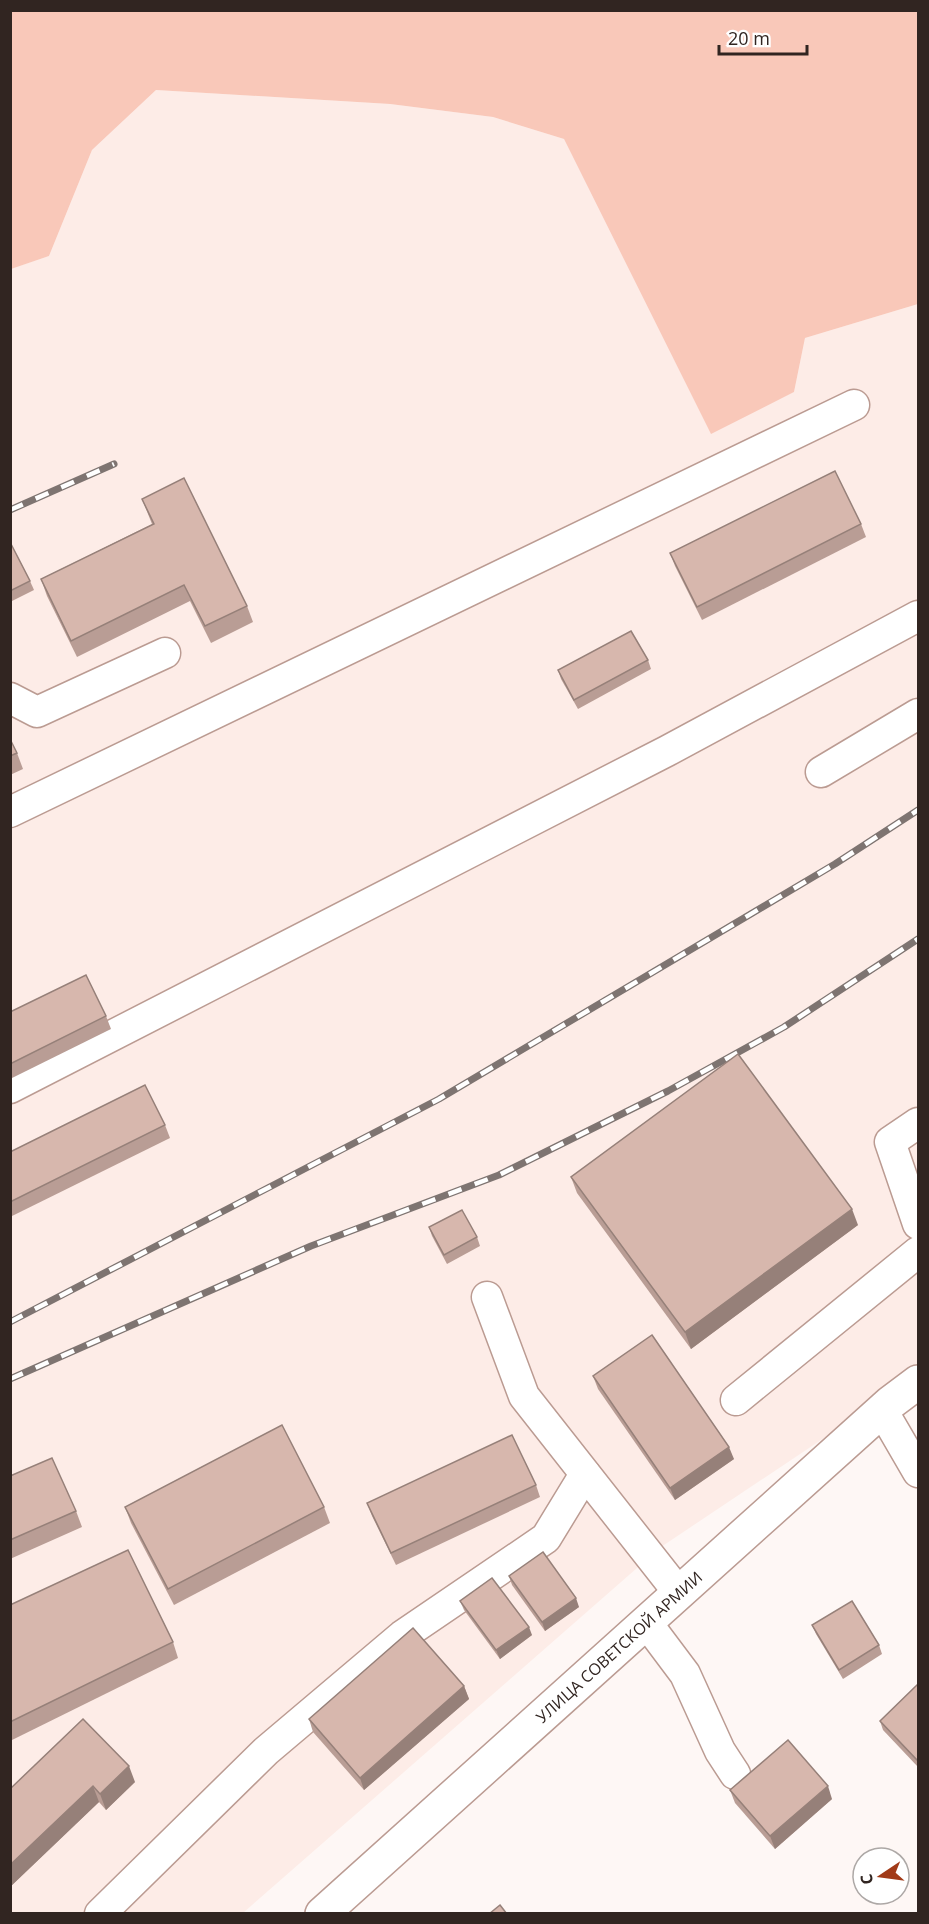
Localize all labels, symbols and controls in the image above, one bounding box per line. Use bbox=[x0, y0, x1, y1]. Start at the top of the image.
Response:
scale bar bbox=[719, 18, 808, 56]
text: 20 m bbox=[728, 26, 770, 50]
street label: УЛИЦА СОВЕТСКОЙ АРМИИ bbox=[531, 1566, 707, 1728]
north arrow bbox=[851, 1846, 911, 1906]
text: С bbox=[855, 1872, 878, 1887]

